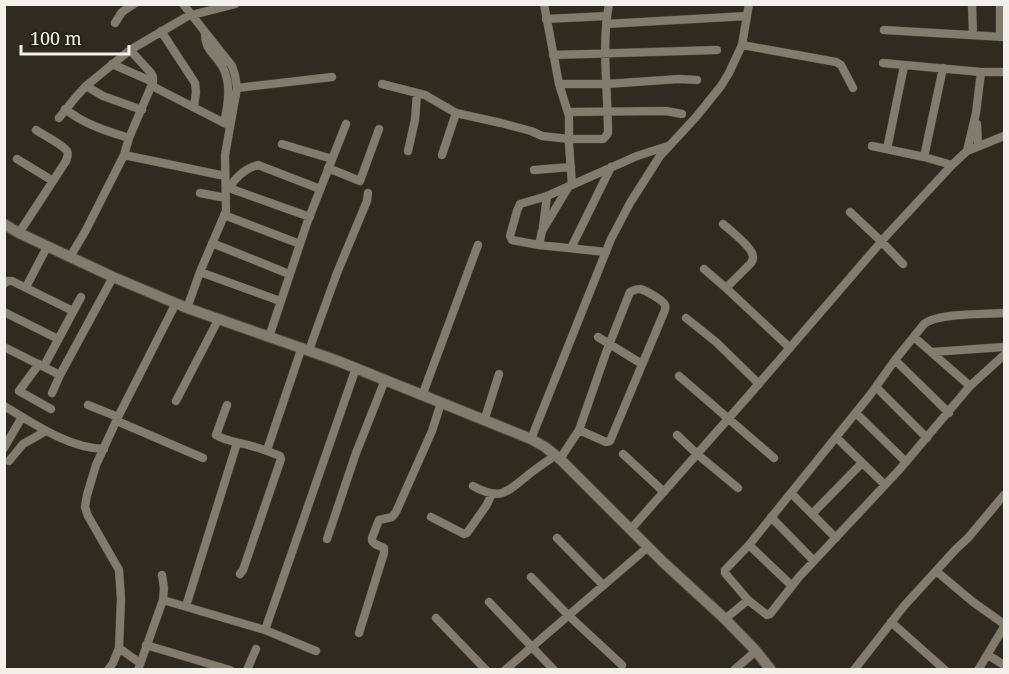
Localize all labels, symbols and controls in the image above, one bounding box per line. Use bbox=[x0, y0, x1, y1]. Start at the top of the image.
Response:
scale bar bbox=[21, 18, 129, 56]
text: 100 m bbox=[30, 26, 82, 50]

